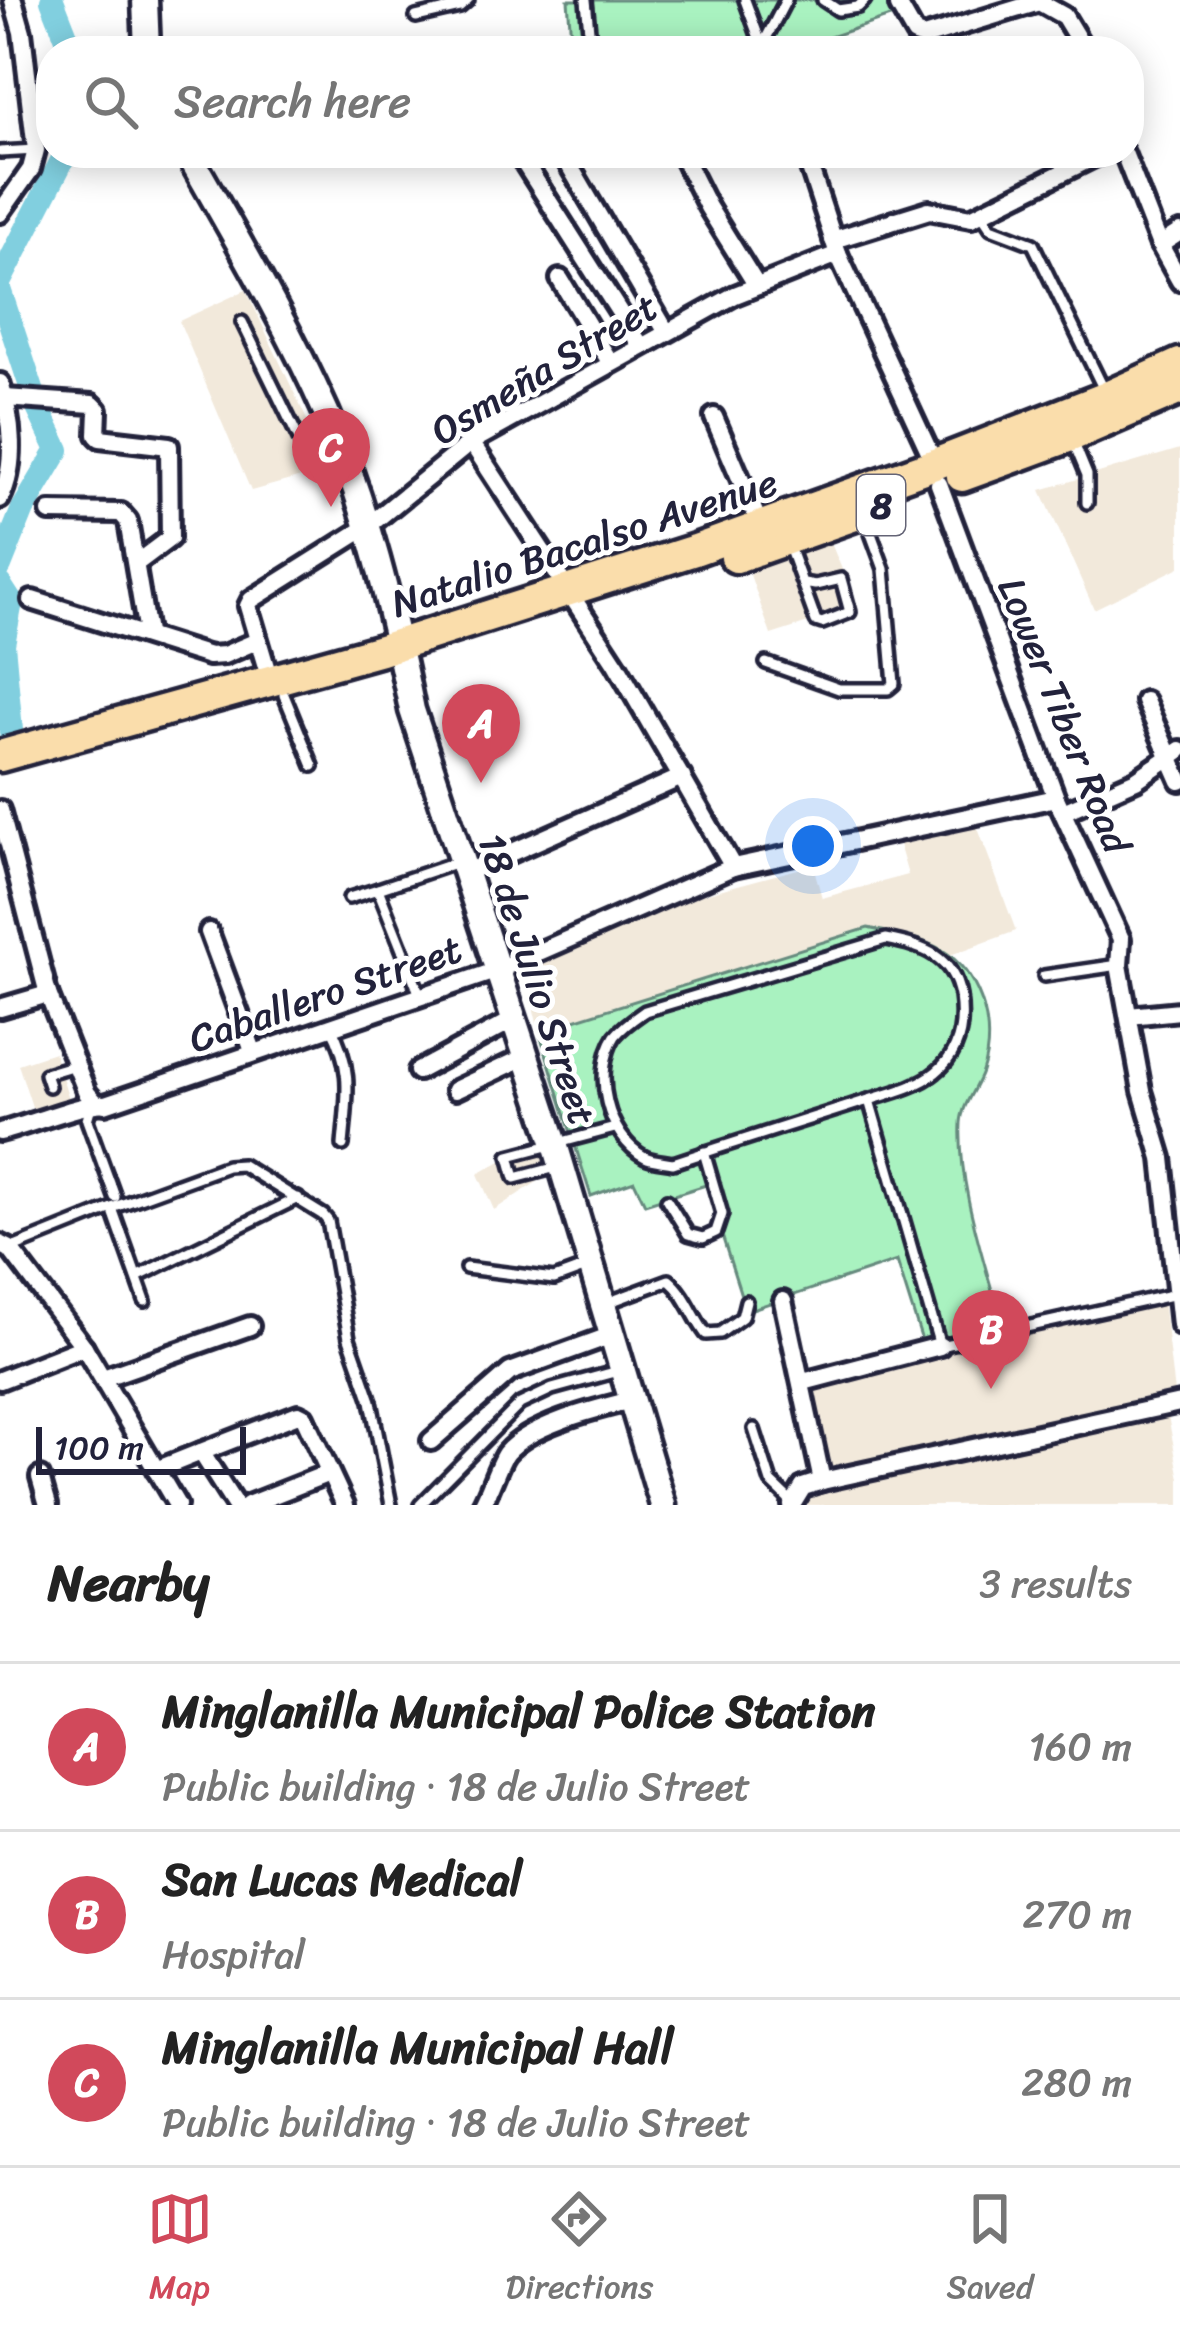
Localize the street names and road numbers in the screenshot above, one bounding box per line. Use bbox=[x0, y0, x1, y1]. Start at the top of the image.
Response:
street label: Osmeña Street bbox=[417, 273, 672, 464]
street label: Natalio Bacalso Avenue bbox=[382, 447, 786, 638]
road number: 8 bbox=[857, 475, 905, 535]
street label: Lower Tiber Road bbox=[978, 567, 1152, 866]
street label: 18 de Julio Street bbox=[458, 824, 617, 1134]
street label: Caballero Street bbox=[179, 914, 471, 1073]

